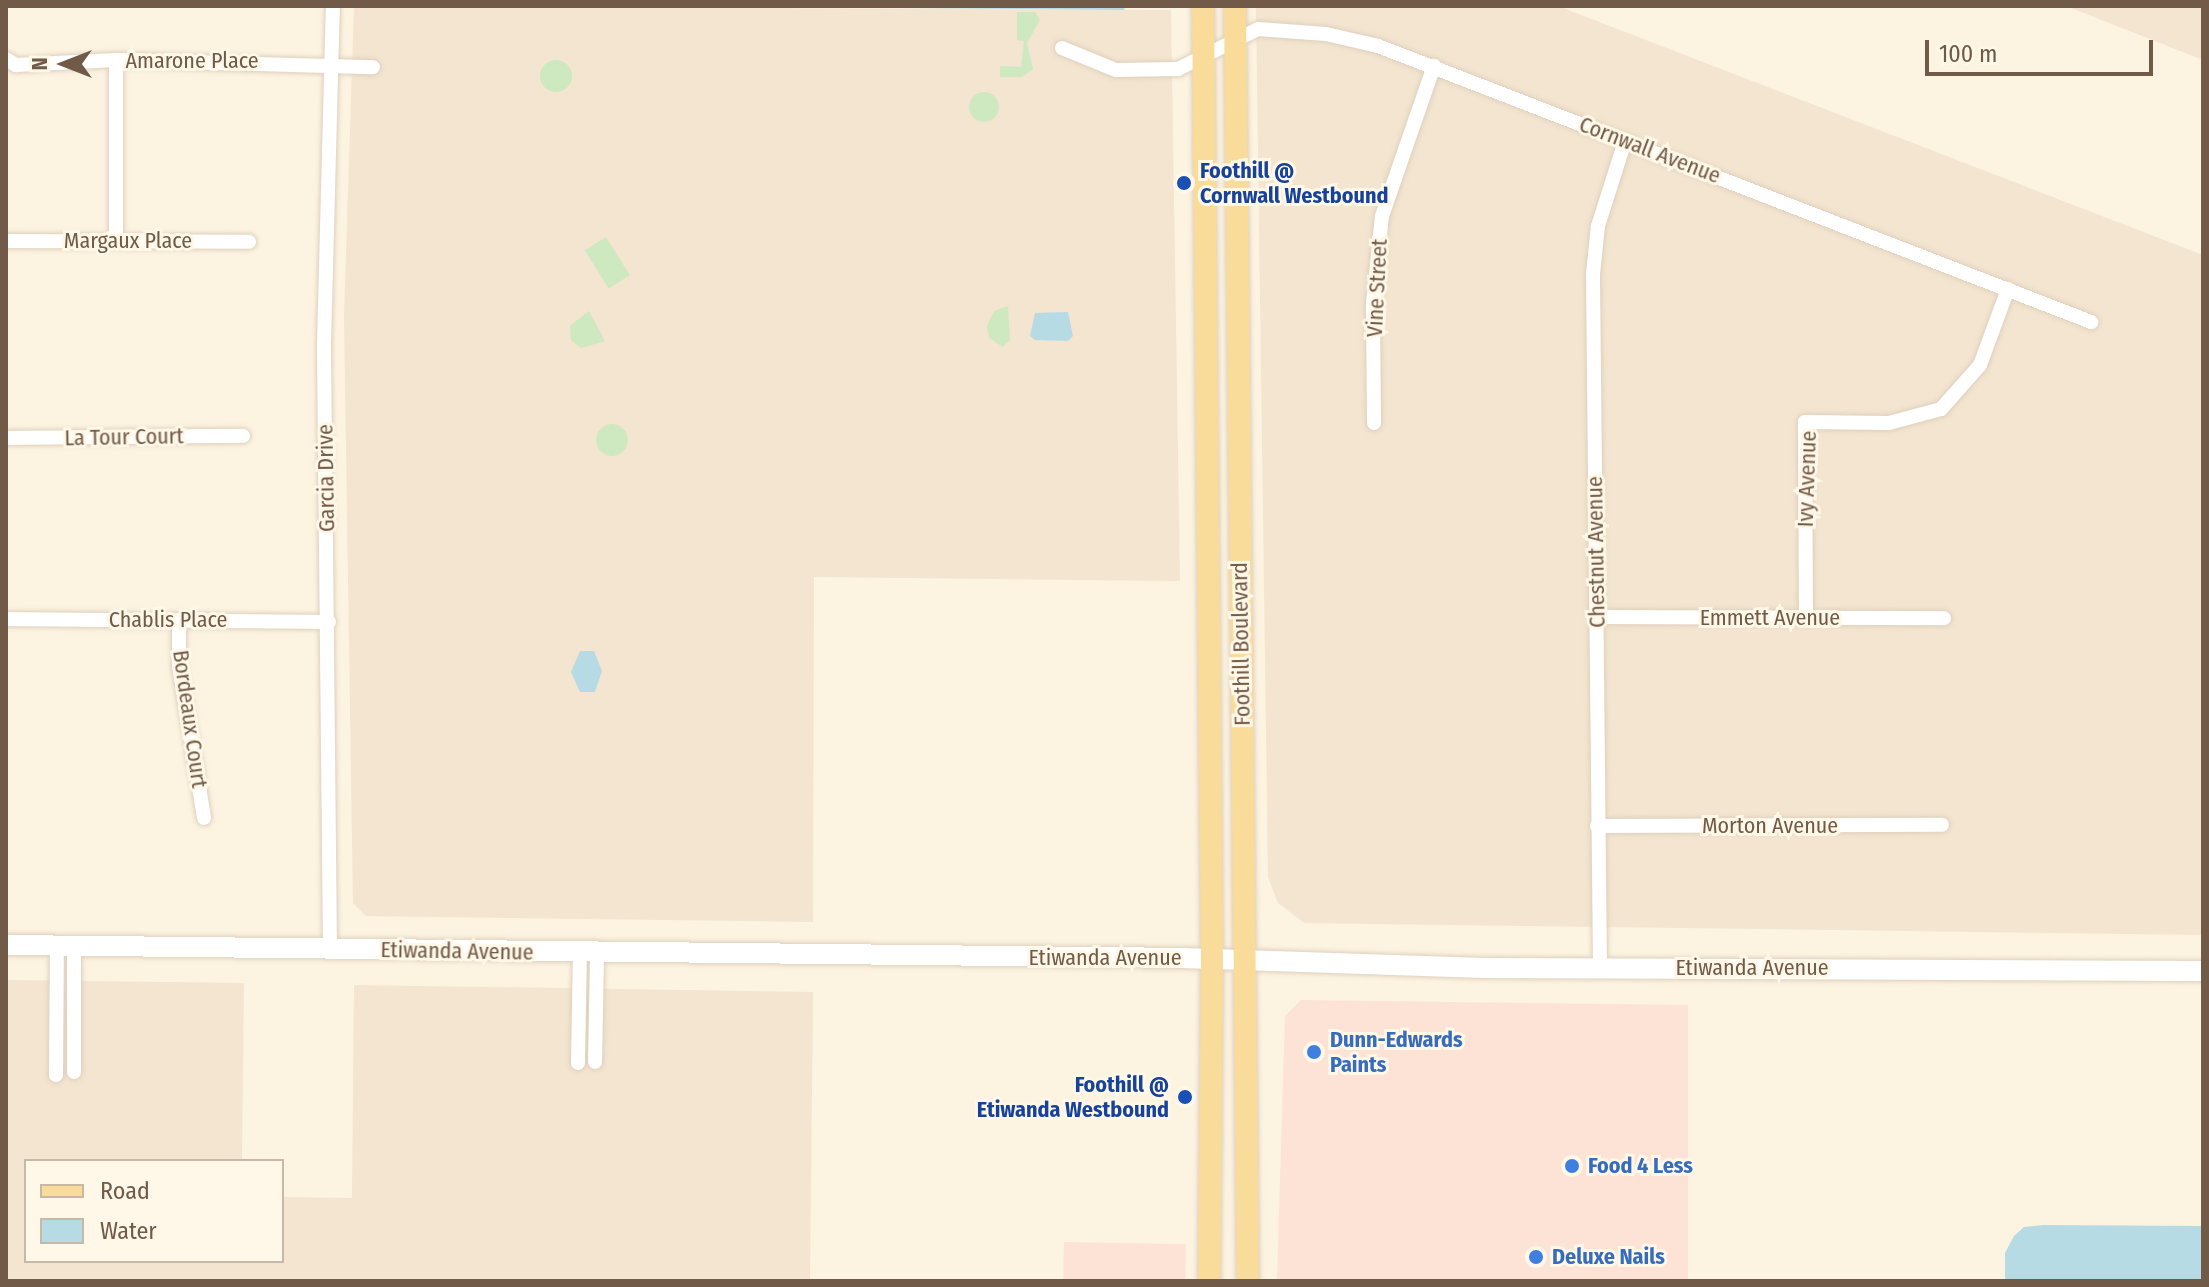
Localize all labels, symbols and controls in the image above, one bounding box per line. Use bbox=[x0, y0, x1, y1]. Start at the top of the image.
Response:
north arrow bbox=[24, 24, 104, 104]
scale bar bbox=[1929, 24, 2157, 74]
text: 100 m bbox=[1939, 40, 1997, 68]
street label: Amarone Place bbox=[125, 48, 259, 74]
text: N bbox=[26, 57, 53, 71]
street label: Cornwall Avenue bbox=[1576, 111, 1724, 189]
place label: Foothill @ Cornwall Westbound bbox=[1200, 157, 1388, 208]
marker: Foothill @ Cornwall Westbound bbox=[1175, 174, 1193, 192]
street label: Margaux Place bbox=[64, 228, 192, 254]
street label: Vine Street bbox=[1361, 238, 1393, 338]
street label: La Tour Court bbox=[64, 423, 184, 451]
street label: Garcia Drive bbox=[312, 424, 340, 532]
street label: Ivy Avenue bbox=[1792, 430, 1822, 528]
street label: Chestnut Avenue bbox=[1581, 476, 1611, 628]
street label: Foothill Boulevard bbox=[1226, 562, 1256, 726]
street label: Emmett Avenue bbox=[1700, 605, 1840, 631]
street label: Chablis Place bbox=[109, 607, 227, 633]
street label: Bordeaux Court bbox=[167, 648, 213, 790]
street label: Morton Avenue bbox=[1702, 813, 1838, 839]
street label: Etiwanda Avenue bbox=[380, 936, 534, 966]
street label: Etiwanda Avenue bbox=[1028, 945, 1182, 971]
street label: Etiwanda Avenue bbox=[1675, 955, 1829, 981]
place label: Dunn-Edwards Paints bbox=[1330, 1026, 1463, 1078]
marker: Dunn-Edwards Paints bbox=[1305, 1043, 1323, 1061]
place label: Foothill @ Etiwanda Westbound bbox=[977, 1071, 1169, 1122]
marker: Foothill @ Etiwanda Westbound bbox=[1176, 1088, 1194, 1106]
place label: Food 4 Less bbox=[1588, 1153, 1693, 1179]
marker: Food 4 Less bbox=[1563, 1157, 1581, 1175]
legend bbox=[24, 1159, 284, 1263]
text: Road bbox=[100, 1177, 150, 1205]
text: Water bbox=[100, 1217, 157, 1245]
place label: Deluxe Nails bbox=[1552, 1244, 1665, 1270]
marker: Deluxe Nails bbox=[1527, 1248, 1545, 1266]

